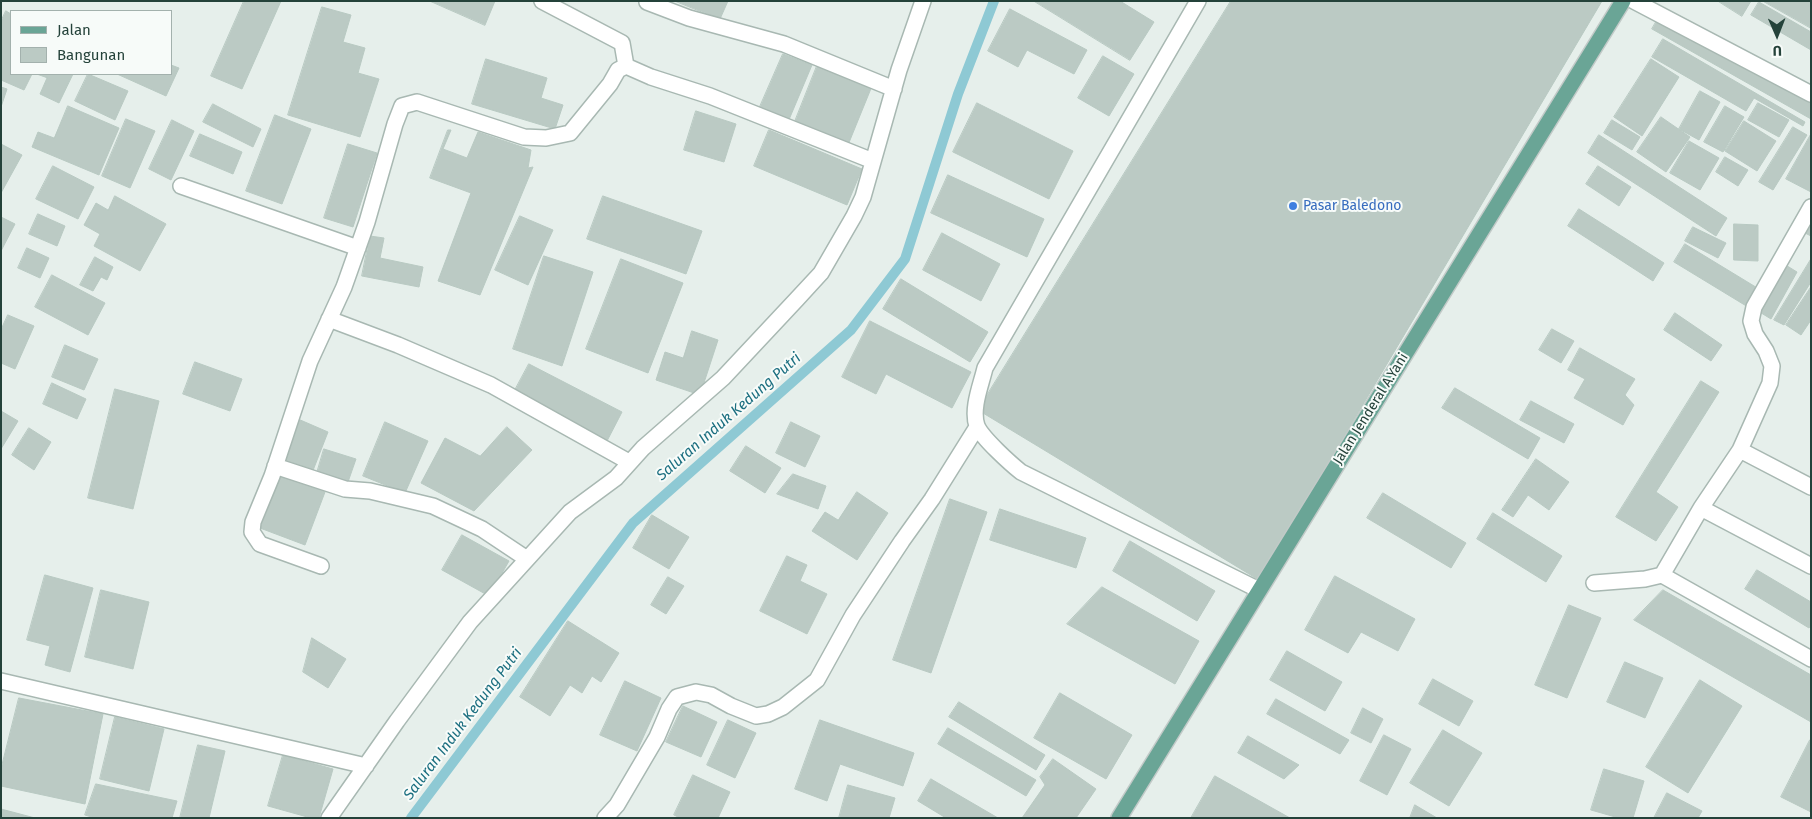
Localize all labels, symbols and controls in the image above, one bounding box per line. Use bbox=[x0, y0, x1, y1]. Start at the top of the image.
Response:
legend bbox=[10, 10, 172, 75]
north arrow bbox=[1752, 10, 1802, 60]
text: Jalan bbox=[57, 21, 91, 39]
text: U bbox=[1773, 42, 1782, 59]
text: Bangunan bbox=[57, 46, 125, 64]
place label: Pasar Baledono bbox=[1303, 198, 1402, 214]
marker: Pasar Baledono bbox=[1287, 200, 1299, 212]
water label: Saluran Induk Kedung Putri bbox=[653, 349, 805, 485]
street label: Jalan Jenderal A.Yani bbox=[1330, 350, 1412, 468]
water label: Saluran Induk Kedung Putri bbox=[400, 644, 526, 804]

